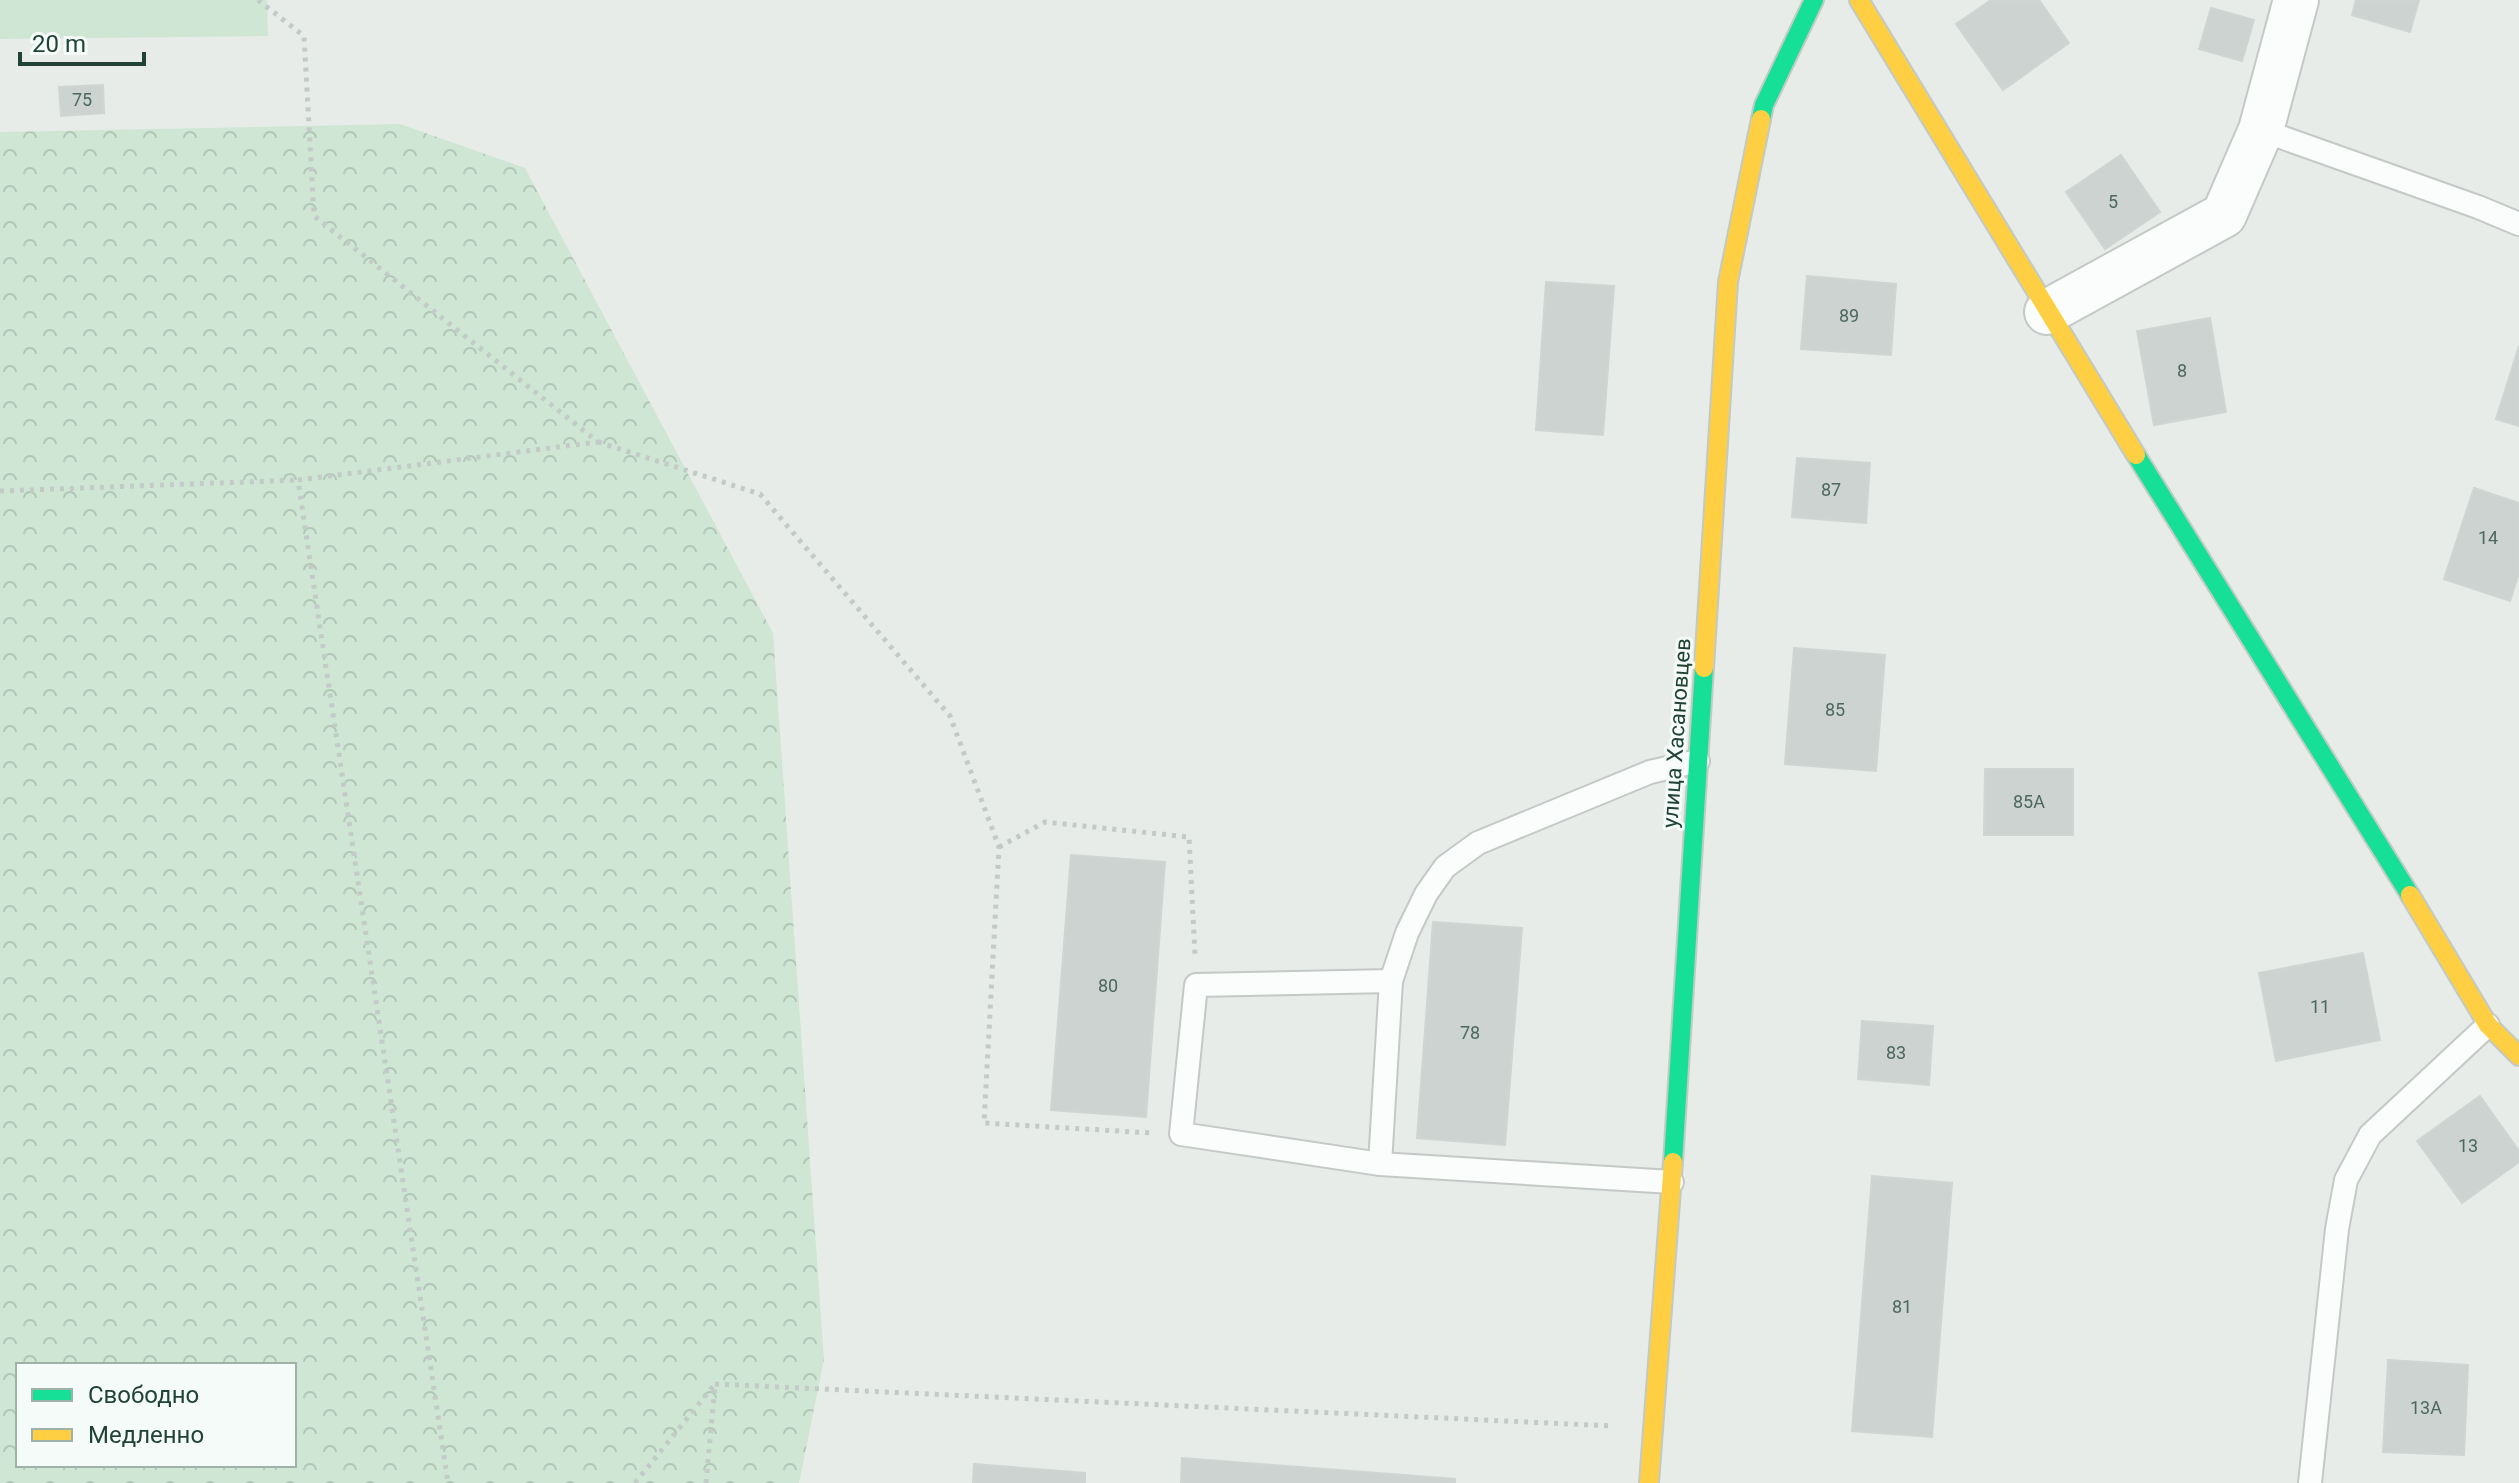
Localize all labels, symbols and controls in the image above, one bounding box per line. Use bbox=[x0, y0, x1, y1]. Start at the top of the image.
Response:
scale bar bbox=[20, 16, 144, 66]
text: 20 m bbox=[32, 30, 86, 58]
house number: 75 bbox=[72, 89, 92, 110]
house number: 5 bbox=[2108, 191, 2118, 212]
house number: 89 bbox=[1839, 305, 1859, 326]
house number: 8 bbox=[2177, 360, 2187, 381]
house number: 87 bbox=[1821, 479, 1841, 500]
house number: 14 bbox=[2478, 527, 2498, 548]
street label: улица Хасановцев bbox=[1657, 637, 1696, 829]
house number: 85 bbox=[1825, 699, 1845, 720]
house number: 85А bbox=[2013, 791, 2045, 812]
house number: 80 bbox=[1098, 975, 1118, 996]
house number: 11 bbox=[2310, 996, 2330, 1017]
house number: 78 bbox=[1460, 1022, 1480, 1043]
house number: 83 bbox=[1886, 1042, 1906, 1063]
house number: 13 bbox=[2458, 1135, 2478, 1156]
house number: 81 bbox=[1892, 1296, 1912, 1317]
legend bbox=[16, 1363, 296, 1467]
text: Свободно bbox=[88, 1381, 199, 1409]
house number: 13А bbox=[2410, 1397, 2442, 1418]
text: Медленно bbox=[88, 1421, 204, 1449]

